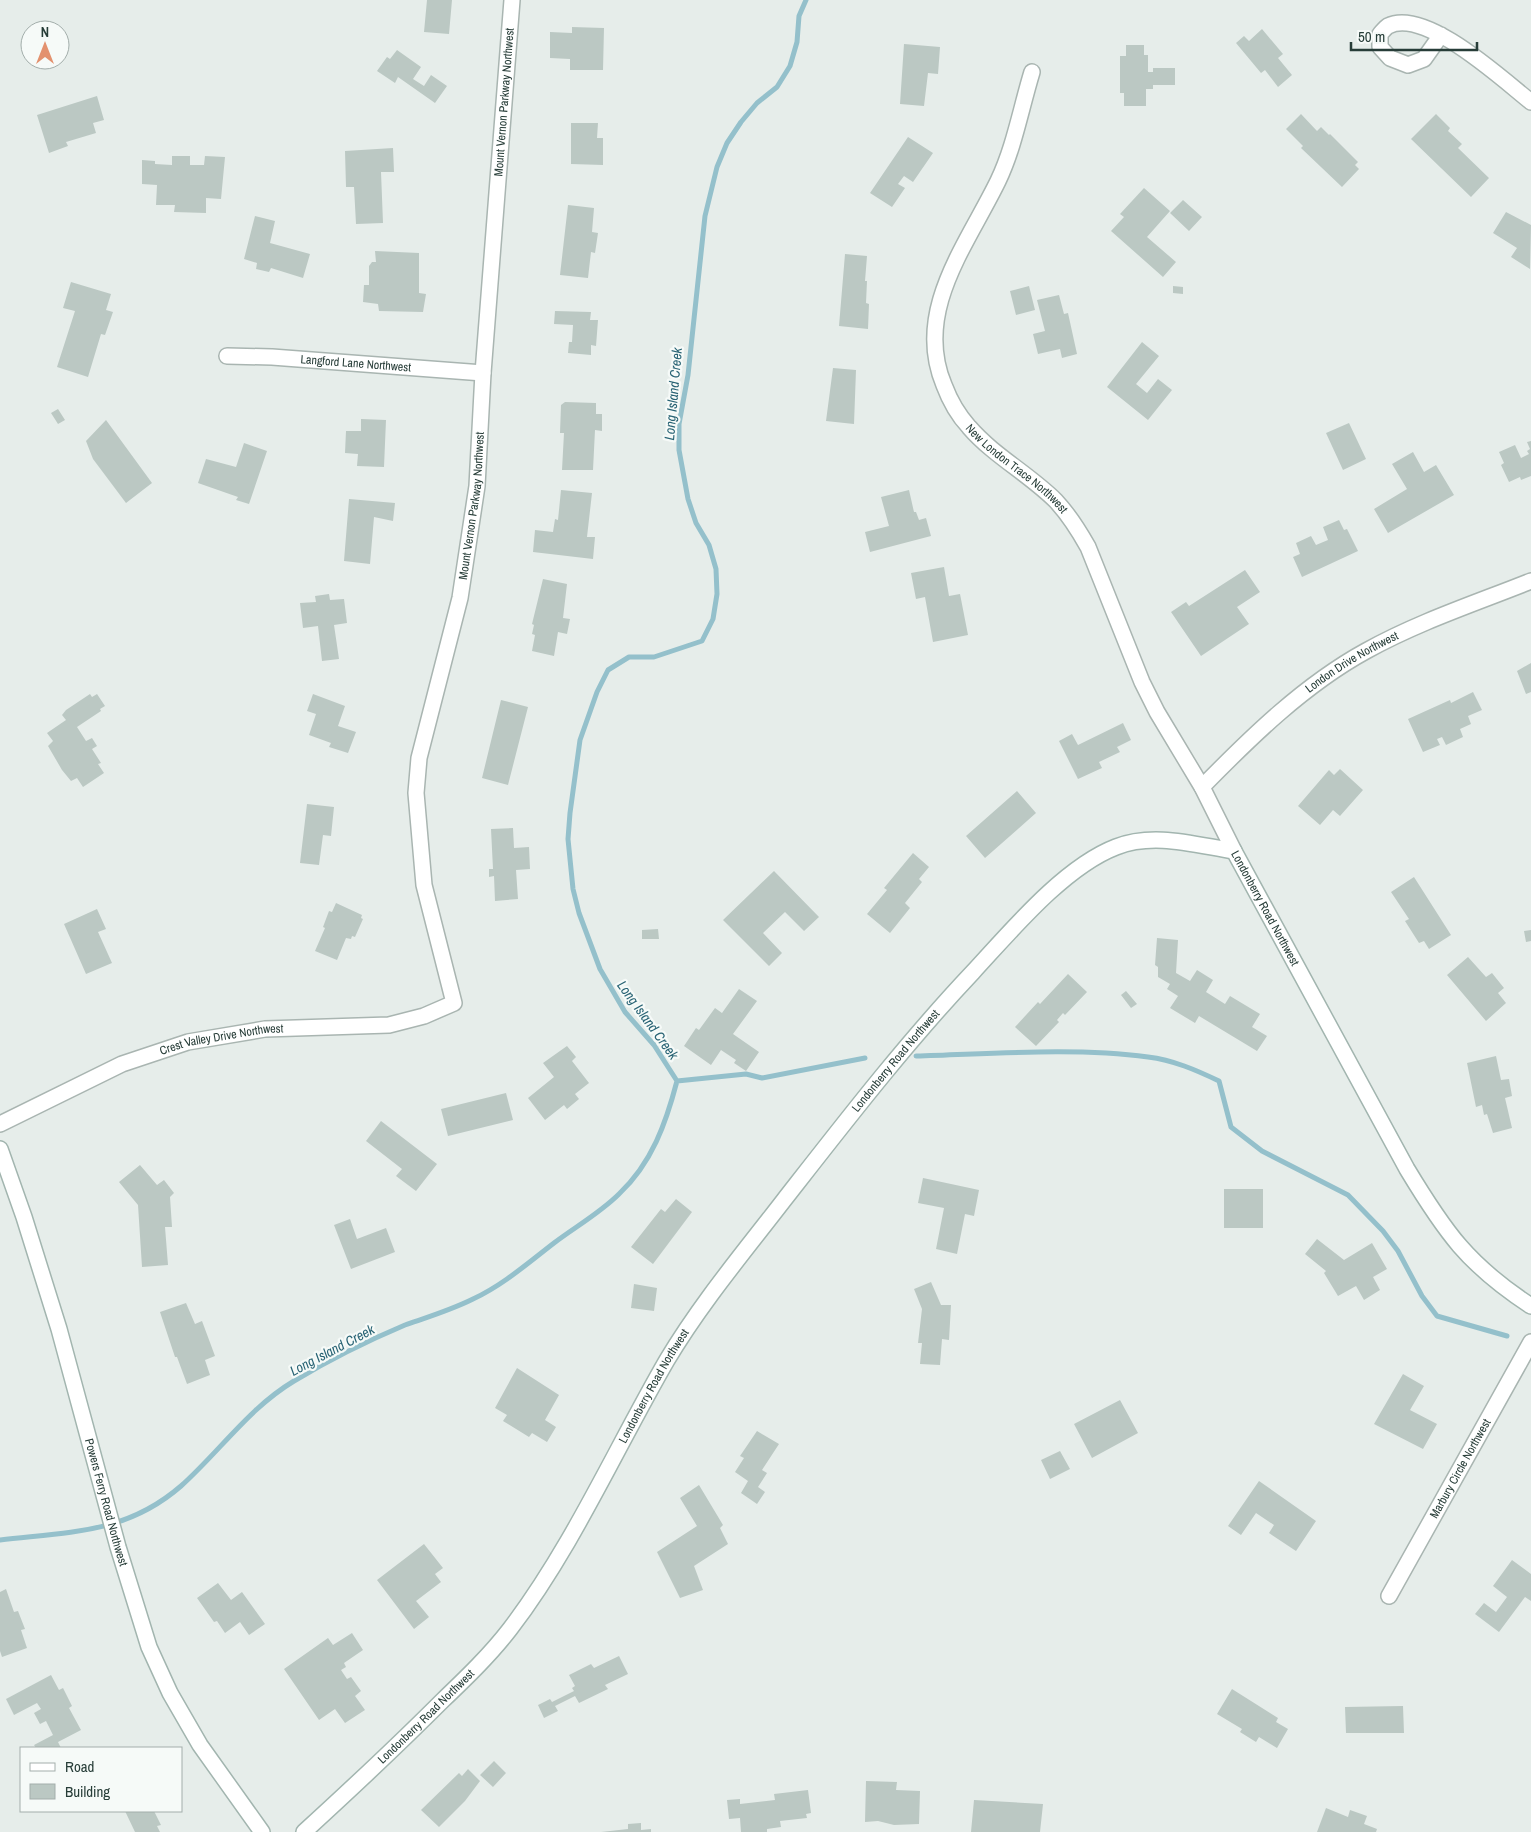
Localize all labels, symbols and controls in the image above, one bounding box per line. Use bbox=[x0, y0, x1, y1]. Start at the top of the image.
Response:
north arrow bbox=[20, 20, 70, 70]
scale bar bbox=[1351, 20, 1477, 52]
text: N bbox=[41, 23, 49, 41]
text: 50 m bbox=[1358, 26, 1385, 47]
street label: Mount Vernon Parkway Northwest bbox=[490, 27, 518, 177]
water label: Long Island Creek bbox=[660, 346, 686, 441]
street label: Langford Lane Northwest bbox=[300, 351, 412, 376]
street label: New London Trace Northwest bbox=[962, 421, 1071, 517]
street label: Mount Vernon Parkway Northwest bbox=[455, 431, 488, 581]
street label: London Drive Northwest bbox=[1302, 628, 1401, 697]
street label: Londonberry Road Northwest bbox=[1227, 848, 1303, 969]
water label: Long Island Creek bbox=[613, 977, 683, 1064]
street label: Londonberry Road Northwest bbox=[848, 1006, 943, 1115]
street label: Crest Valley Drive Northwest bbox=[158, 1020, 284, 1059]
water label: Long Island Creek bbox=[287, 1320, 378, 1380]
street label: Londonberry Road Northwest bbox=[615, 1326, 693, 1446]
street label: Marbury Circle Northwest bbox=[1426, 1416, 1495, 1521]
street label: Powers Ferry Road Northwest bbox=[81, 1437, 131, 1568]
street label: Londonberry Road Northwest bbox=[374, 1666, 478, 1767]
legend bbox=[20, 1747, 182, 1812]
text: Road bbox=[65, 1756, 94, 1777]
text: Building bbox=[65, 1781, 110, 1802]

